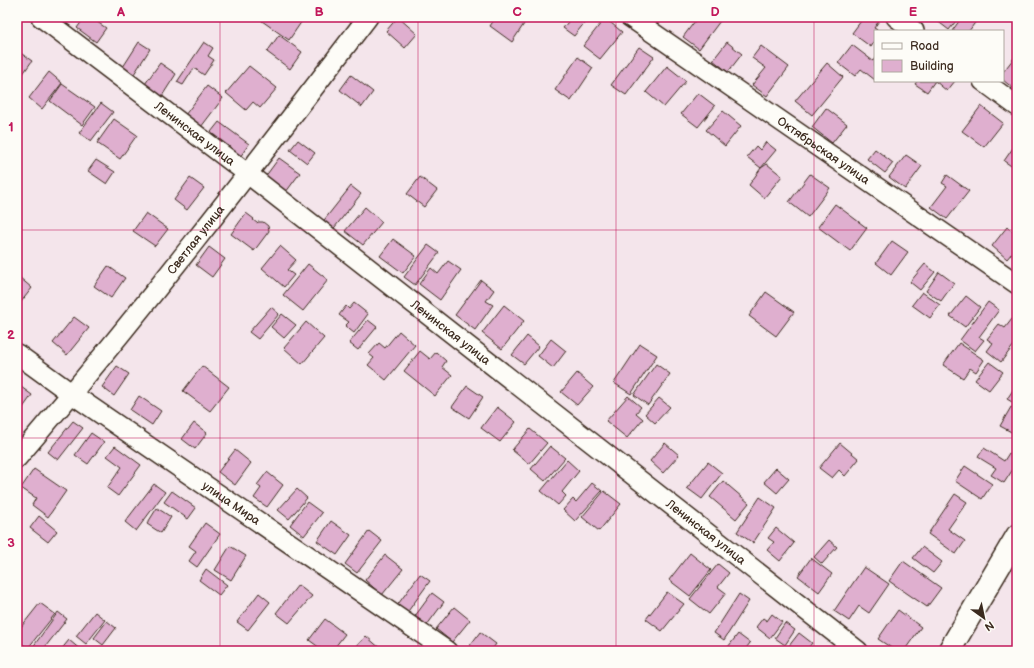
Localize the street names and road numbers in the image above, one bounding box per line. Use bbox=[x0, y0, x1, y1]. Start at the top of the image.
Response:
street label: Ленинская улица bbox=[151, 98, 238, 169]
street label: Октябрьская улица bbox=[774, 113, 873, 188]
street label: Светлая улица bbox=[164, 202, 228, 277]
street label: Ленинская улица bbox=[407, 296, 493, 368]
street label: улица Мира bbox=[199, 478, 263, 528]
street label: Ленинская улица bbox=[662, 496, 749, 568]

